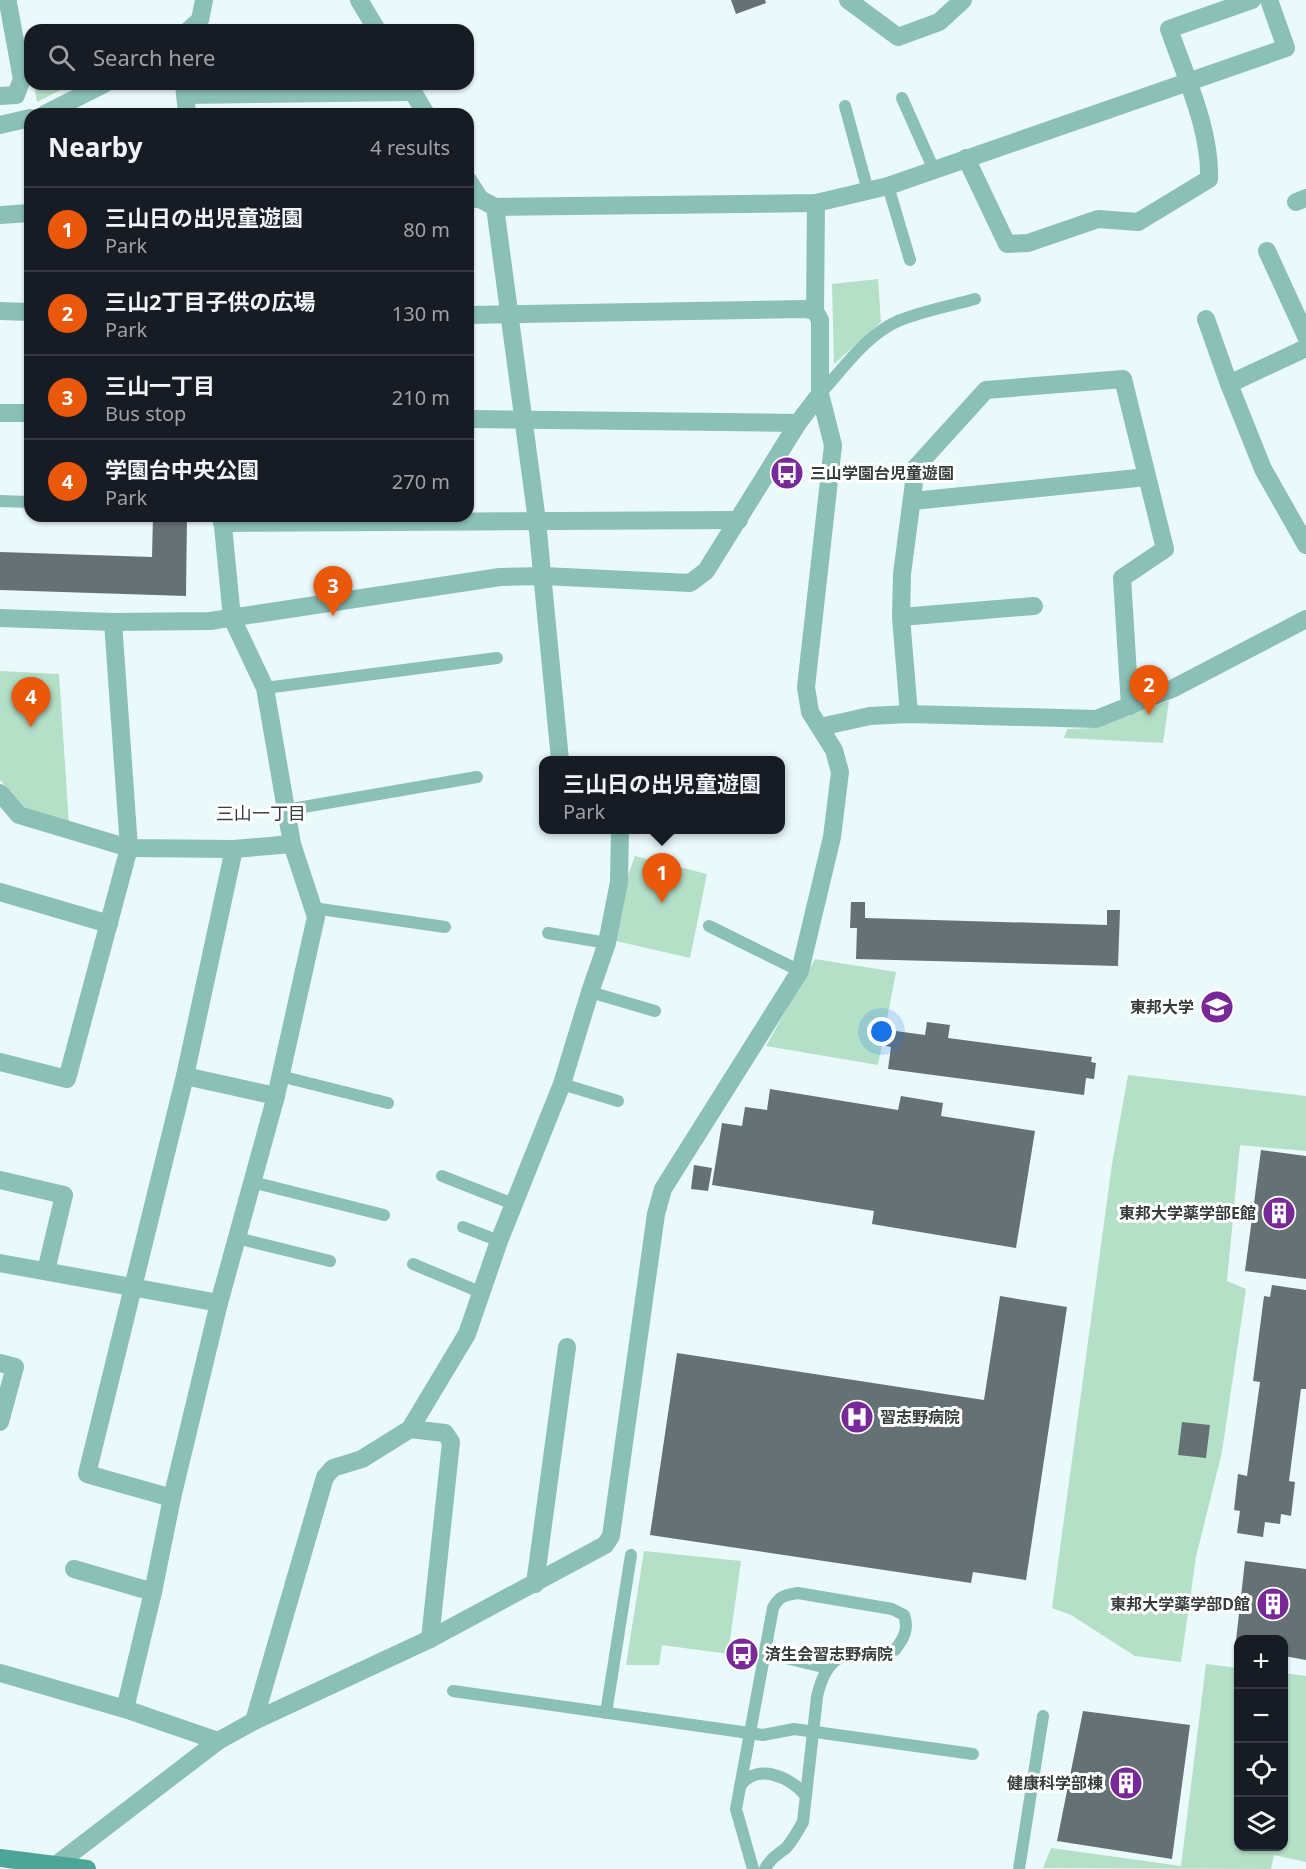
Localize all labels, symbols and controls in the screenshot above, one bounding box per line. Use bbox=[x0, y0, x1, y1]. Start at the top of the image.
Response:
search box bbox=[24, 24, 474, 90]
icon: search bbox=[45, 41, 78, 74]
text: Search here bbox=[93, 42, 215, 72]
text: Nearby bbox=[48, 129, 143, 165]
text: 4 results bbox=[370, 134, 450, 161]
text: 三山日の出児童遊園 bbox=[105, 202, 303, 232]
text: 1 bbox=[62, 216, 73, 243]
text: 80 m bbox=[403, 216, 450, 243]
text: Park bbox=[105, 232, 147, 259]
text: 三山2丁目子供の広場 bbox=[105, 286, 316, 316]
text: 2 bbox=[62, 300, 73, 327]
text: 130 m bbox=[392, 300, 450, 327]
text: Park bbox=[105, 316, 147, 343]
text: 三山一丁目 bbox=[105, 370, 215, 400]
text: 3 bbox=[62, 384, 73, 411]
text: 210 m bbox=[392, 384, 450, 411]
text: Bus stop bbox=[105, 400, 186, 427]
text: 学園台中央公園 bbox=[105, 454, 259, 484]
bus stop icon: 三山学園台児童遊園 bbox=[769, 455, 805, 491]
place label: 三山学園台児童遊園 bbox=[810, 462, 954, 484]
text: 4 bbox=[62, 468, 73, 495]
text: 270 m bbox=[392, 468, 450, 495]
text: Park bbox=[105, 484, 147, 511]
pin: 3 bbox=[314, 566, 352, 616]
pin: 2 bbox=[1130, 666, 1168, 715]
pin: 4 bbox=[12, 678, 51, 727]
popup bbox=[539, 756, 785, 834]
text: 三山日の出児童遊園 bbox=[563, 768, 761, 798]
text: Park bbox=[563, 798, 605, 825]
district label: 三山一丁目 bbox=[216, 801, 306, 825]
pin: 1 bbox=[642, 854, 682, 903]
school or university icon: 東邦大学 bbox=[1199, 989, 1235, 1025]
place label: 東邦大学 bbox=[1130, 996, 1194, 1018]
your location bbox=[867, 1017, 896, 1046]
building icon: 東邦大学薬学部E館 bbox=[1261, 1195, 1297, 1231]
place label: 東邦大学薬学部E館 bbox=[1119, 1202, 1256, 1224]
hospital icon: 習志野病院 bbox=[839, 1399, 875, 1435]
place label: 習志野病院 bbox=[880, 1406, 960, 1428]
building icon: 東邦大学薬学部D館 bbox=[1255, 1586, 1291, 1622]
place label: 東邦大学薬学部D館 bbox=[1110, 1593, 1250, 1615]
map controls bbox=[1234, 1635, 1288, 1851]
button: + bbox=[1234, 1635, 1288, 1689]
bus stop icon: 済生会習志野病院 bbox=[724, 1636, 760, 1672]
place label: 済生会習志野病院 bbox=[765, 1643, 893, 1665]
button: − bbox=[1234, 1689, 1288, 1743]
button: locate bbox=[1234, 1743, 1288, 1797]
building icon: 健康科学部棟 bbox=[1108, 1765, 1144, 1801]
place label: 健康科学部棟 bbox=[1007, 1772, 1103, 1794]
button: layers bbox=[1234, 1797, 1288, 1851]

